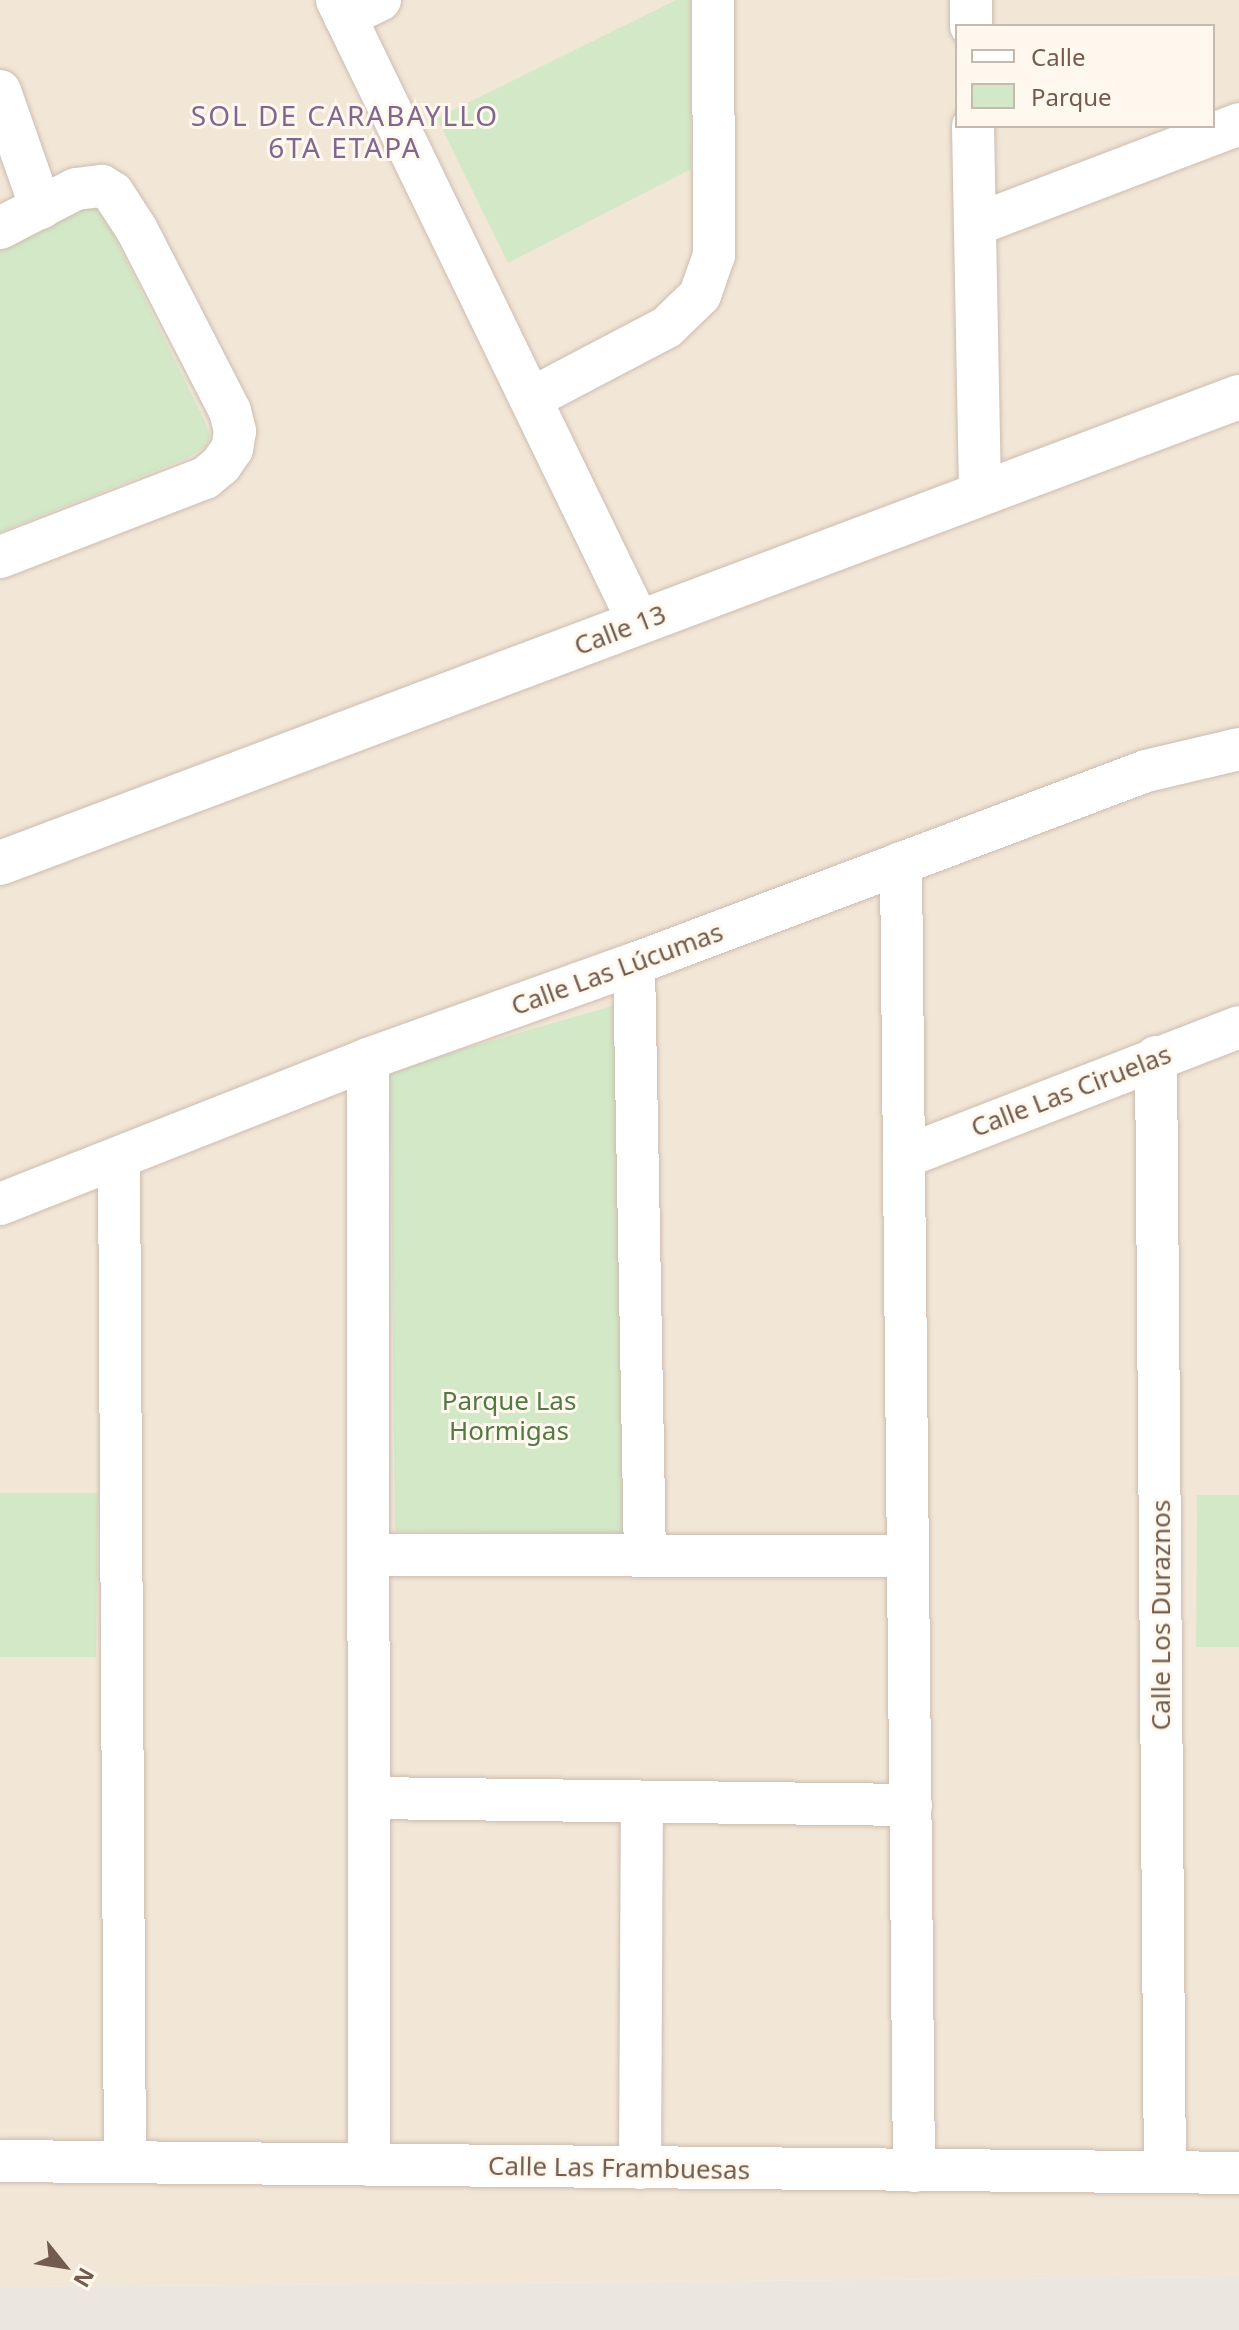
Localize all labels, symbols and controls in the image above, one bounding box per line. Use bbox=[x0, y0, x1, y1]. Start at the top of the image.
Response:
legend bbox=[955, 24, 1215, 128]
text: Calle bbox=[1031, 40, 1086, 73]
text: Parque bbox=[1031, 80, 1112, 113]
district label: SOL DE CARABAYLLO 6TA ETAPA bbox=[191, 98, 499, 164]
street label: Calle 13 bbox=[570, 598, 670, 662]
street label: Calle Las Lúcumas bbox=[507, 916, 727, 1022]
street label: Calle Las Ciruelas bbox=[967, 1039, 1175, 1143]
park label: Parque Las Hormigas bbox=[442, 1385, 576, 1446]
street label: Calle Los Duraznos bbox=[1145, 1500, 1177, 1730]
street label: Calle Las Frambuesas bbox=[488, 2150, 750, 2186]
north arrow bbox=[24, 2226, 104, 2306]
text: N bbox=[67, 2263, 102, 2293]

